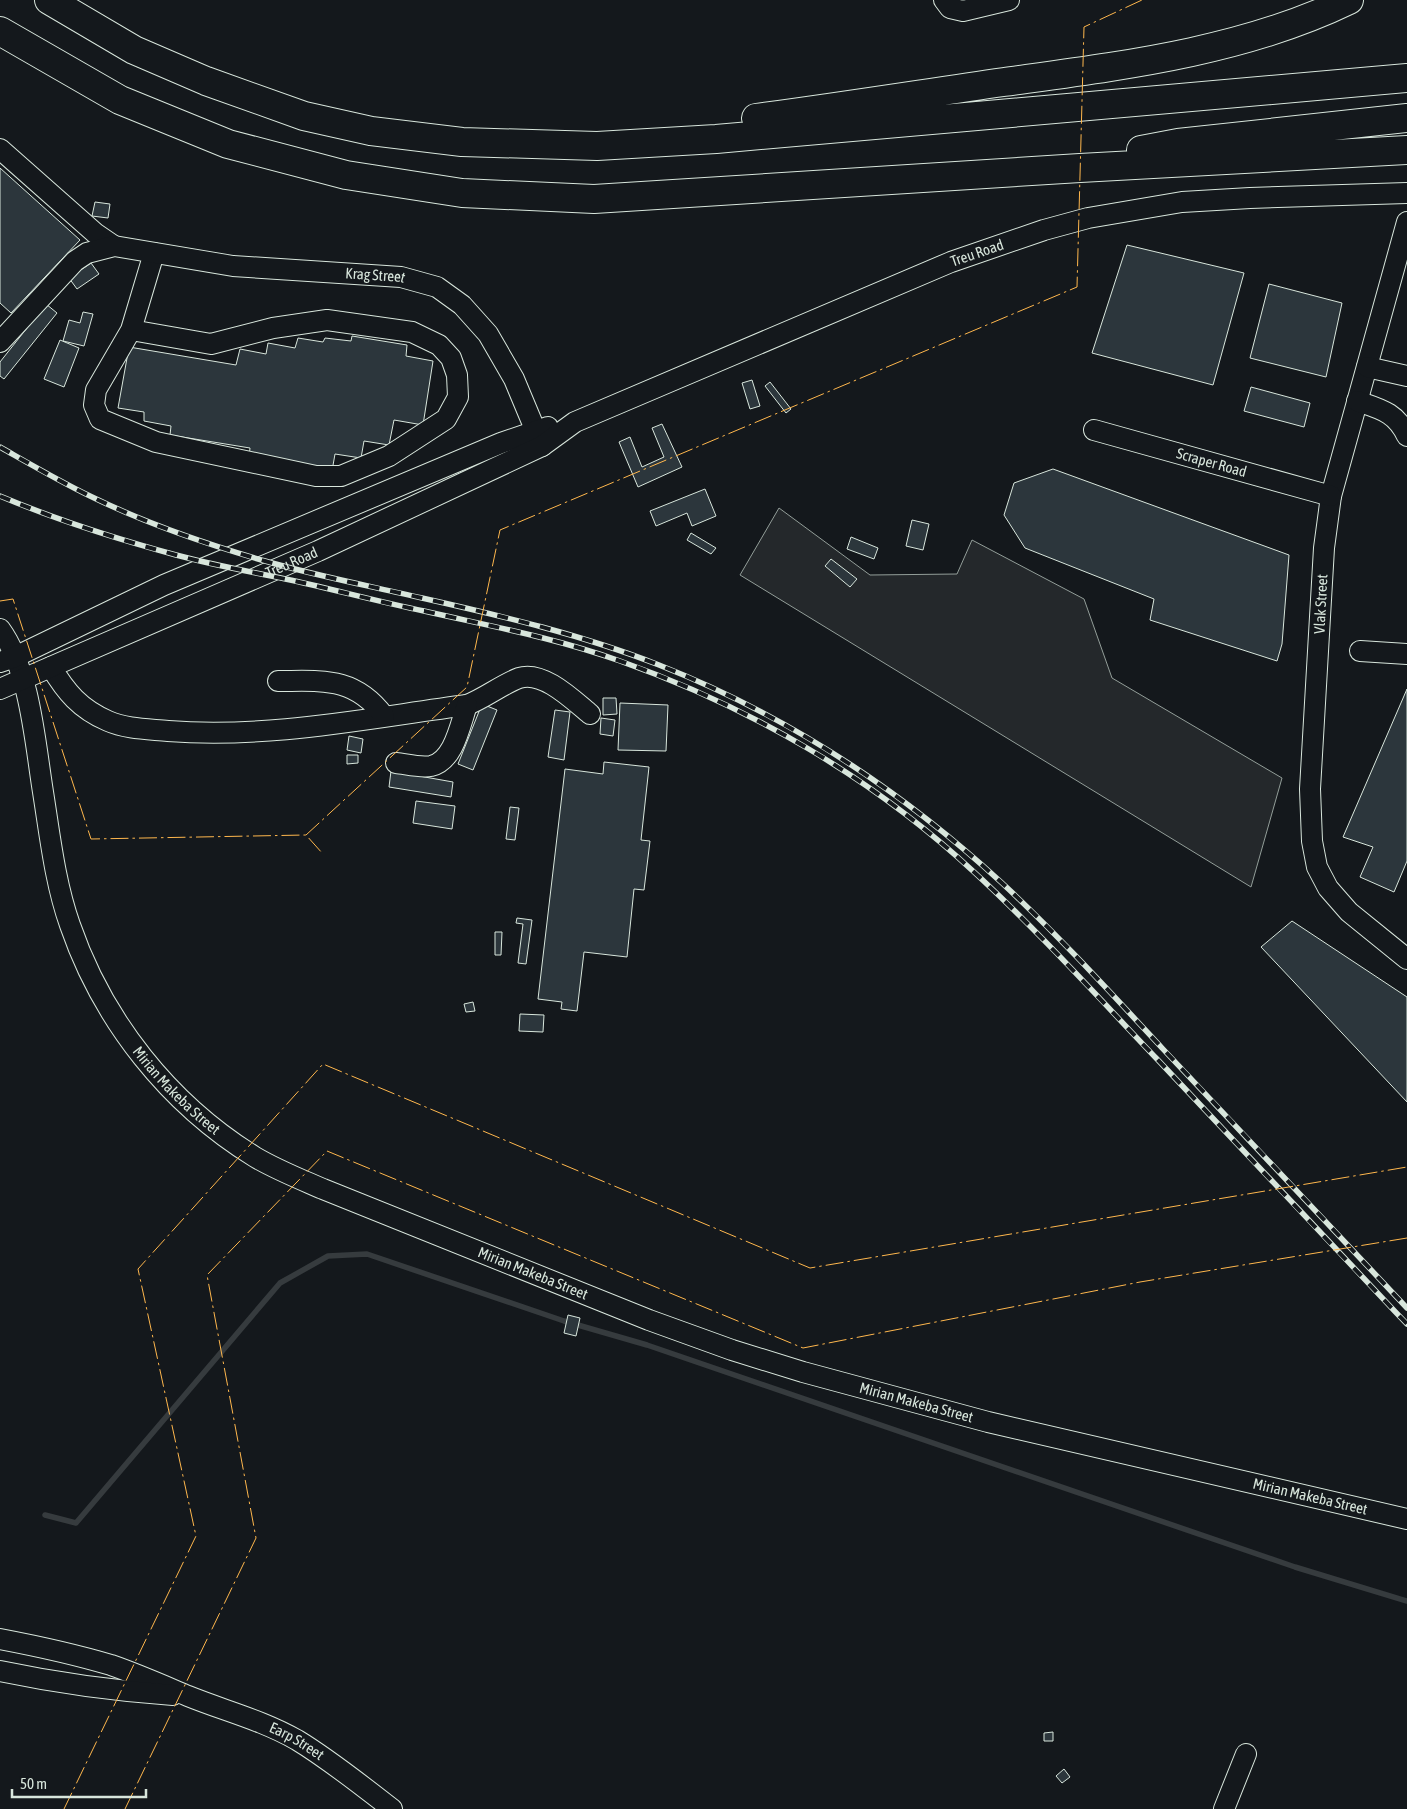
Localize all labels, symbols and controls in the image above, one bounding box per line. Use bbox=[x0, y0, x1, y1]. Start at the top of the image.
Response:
street label: Treu Road bbox=[948, 236, 1006, 270]
street label: Krag Street bbox=[345, 264, 408, 286]
street label: Scraper Road bbox=[1175, 444, 1249, 480]
street label: Treu Road bbox=[263, 543, 320, 581]
street label: Vlak Street bbox=[1310, 574, 1331, 634]
street label: Mirian Makeba Street bbox=[130, 1043, 224, 1138]
street label: Mirian Makeba Street bbox=[476, 1243, 591, 1303]
street label: Mirian Makeba Street bbox=[858, 1379, 975, 1426]
street label: Mirian Makeba Street bbox=[1251, 1475, 1369, 1518]
street label: Earp Street bbox=[267, 1719, 327, 1763]
scale bar bbox=[12, 1766, 146, 1798]
text: 50 m bbox=[20, 1775, 47, 1792]

